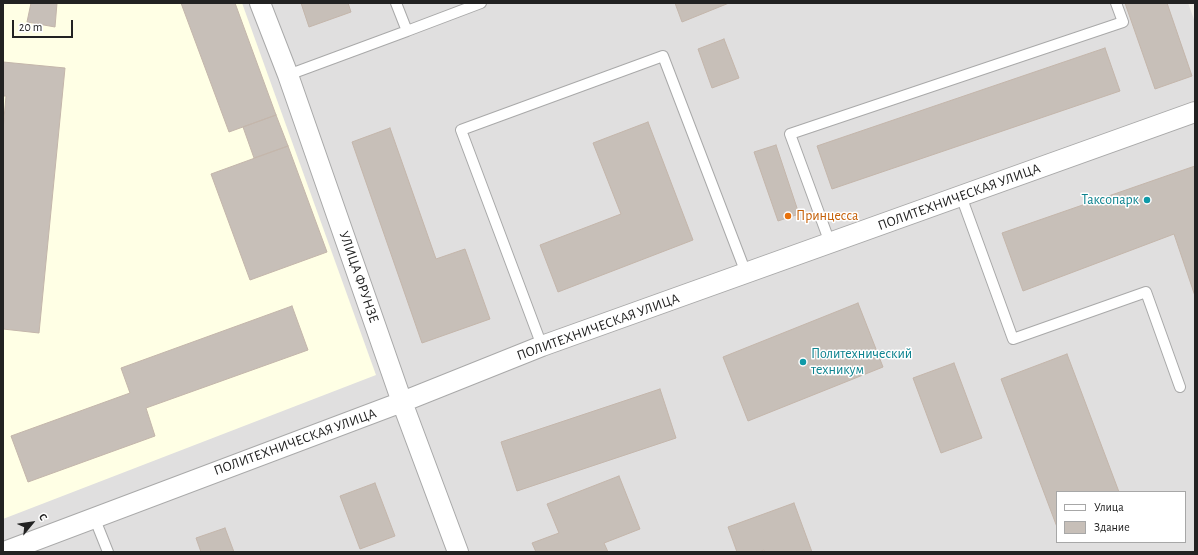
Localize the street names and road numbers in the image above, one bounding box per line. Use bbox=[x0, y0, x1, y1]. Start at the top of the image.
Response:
street label: ПОЛИТЕХНИЧЕСКАЯ УЛИЦА bbox=[875, 160, 1043, 234]
street label: УЛИЦА ФРУНЗЕ bbox=[335, 229, 383, 325]
street label: ПОЛИТЕХНИЧЕСКАЯ УЛИЦА bbox=[514, 290, 682, 364]
street label: ПОЛИТЕХНИЧЕСКАЯ УЛИЦА bbox=[211, 405, 379, 479]

